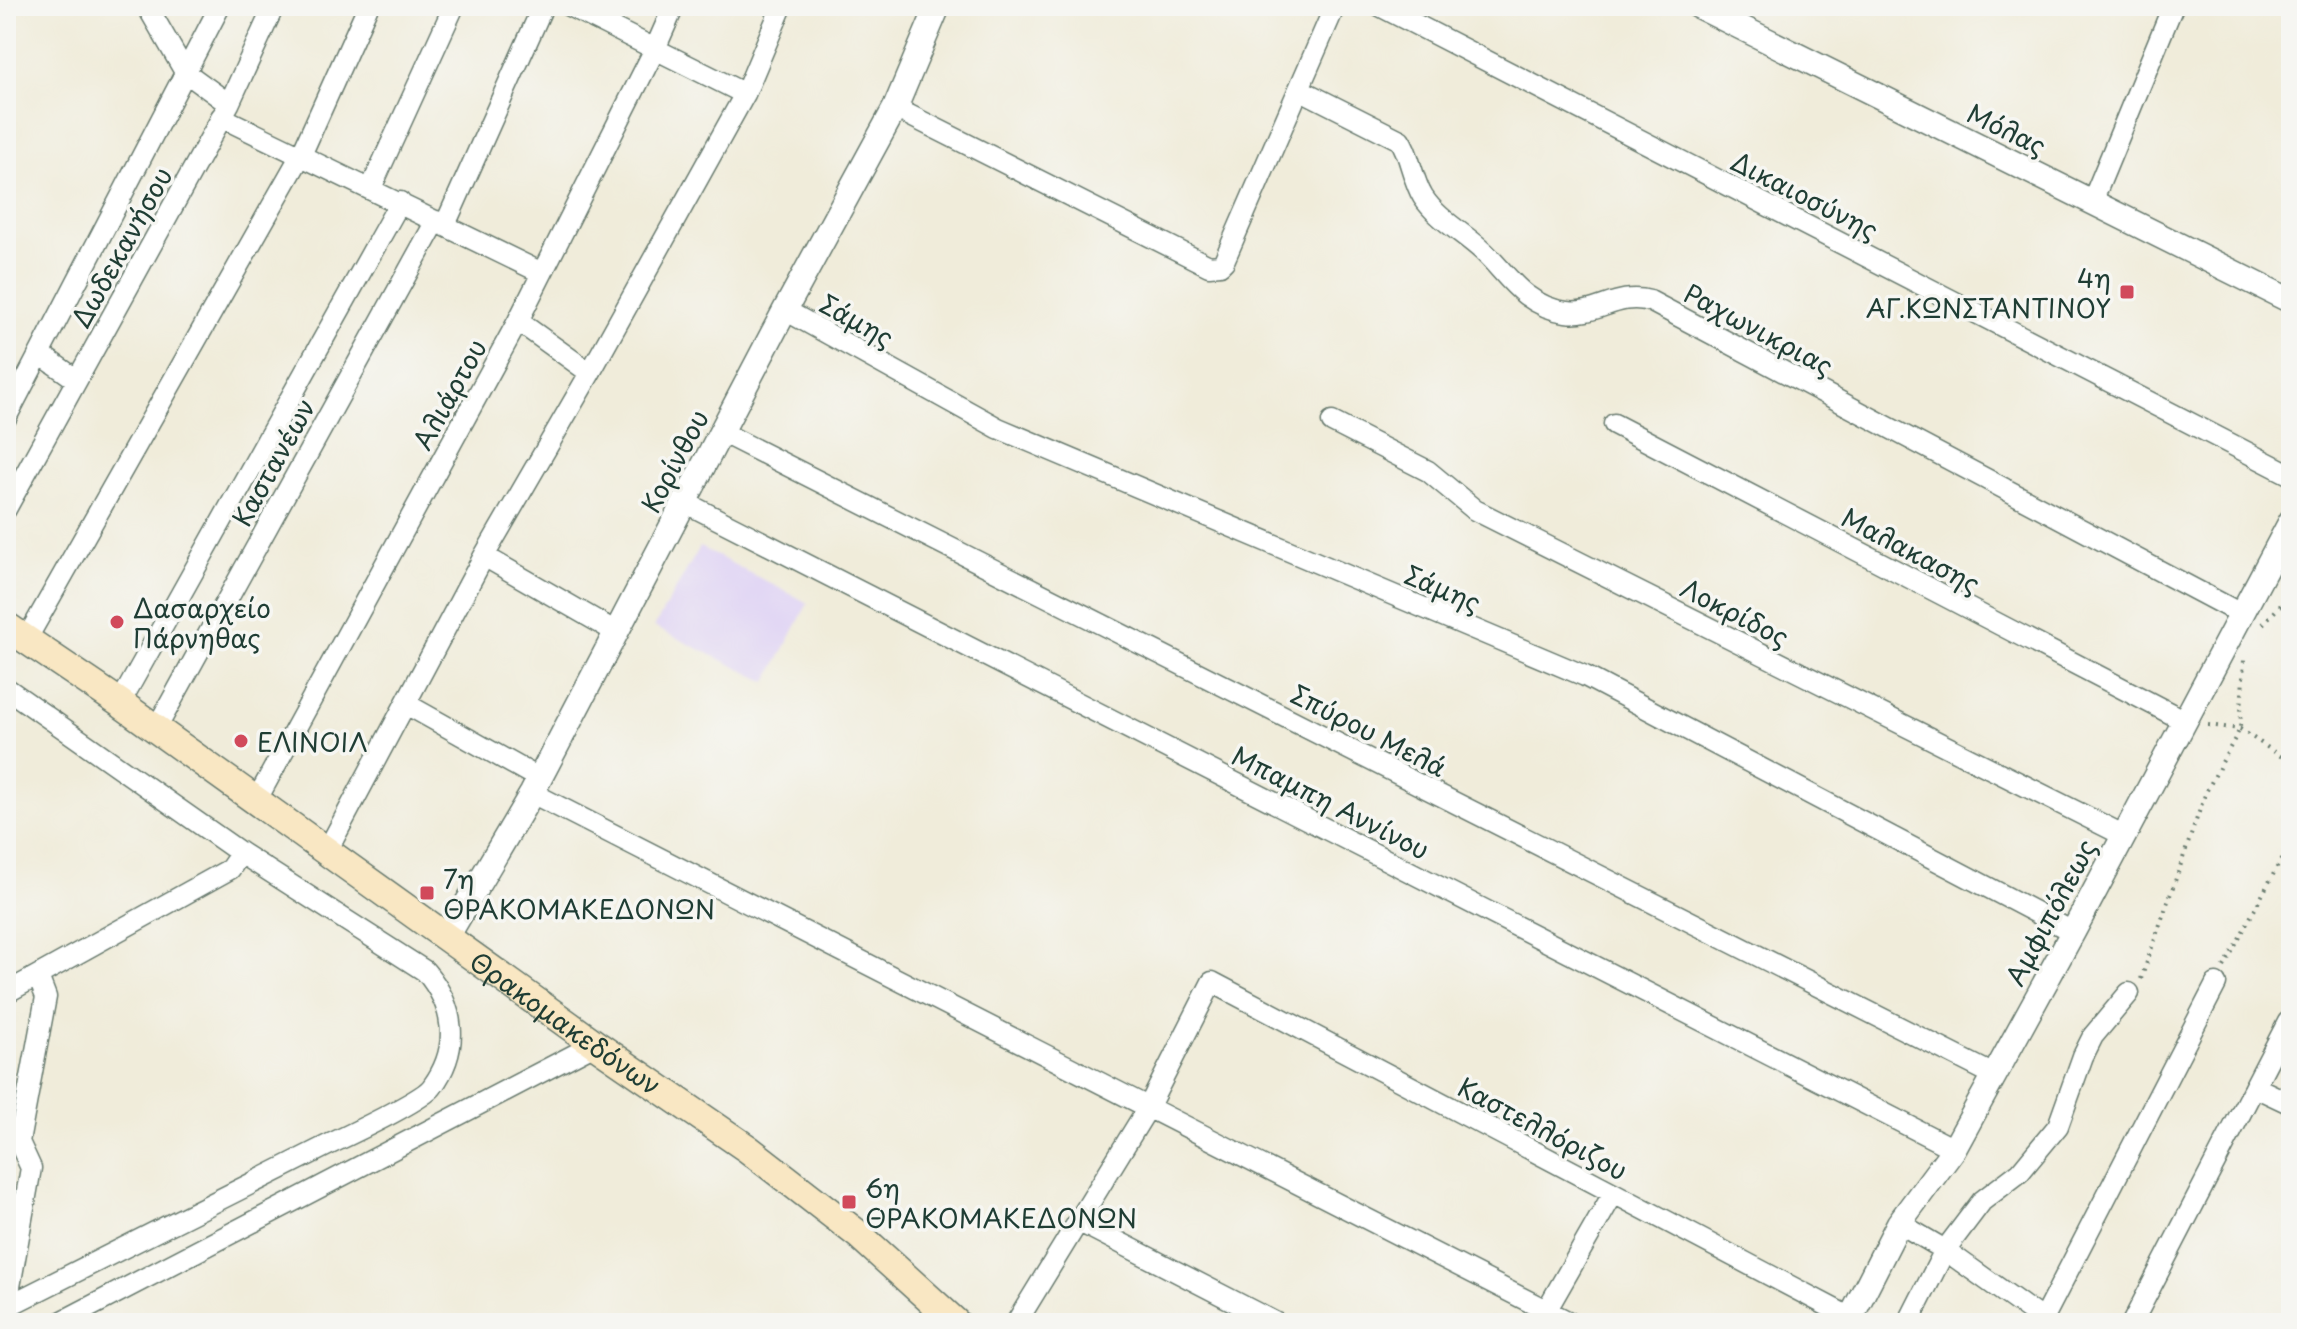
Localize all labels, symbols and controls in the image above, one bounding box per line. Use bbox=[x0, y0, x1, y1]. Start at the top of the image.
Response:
street label: Μόλας bbox=[1961, 93, 2053, 165]
street label: Δικαιοσύνης bbox=[1725, 141, 1885, 249]
street label: Δωδεκανήσου bbox=[61, 160, 181, 334]
place label: 4η ΑΓ.ΚΩΝΣΤΑΝΤΙΝΟΥ bbox=[1866, 258, 2111, 327]
street label: Ραχωνικριας bbox=[1677, 273, 1841, 385]
marker: 4η ΑΓ.ΚΩΝΣΤΑΝΤΙΝΟΥ bbox=[2118, 283, 2136, 301]
street label: Σάμης bbox=[813, 284, 901, 356]
street label: Αλιάρτου bbox=[403, 331, 495, 457]
street label: Καστανέων bbox=[222, 391, 324, 533]
street label: Κορίνθου bbox=[630, 402, 718, 520]
street label: Μαλακασης bbox=[1835, 497, 1987, 603]
street label: Σάμης bbox=[1399, 555, 1487, 621]
street label: Λοκρίδος bbox=[1674, 568, 1796, 656]
place label: Δασαρχείο Πάρνηθας bbox=[133, 588, 271, 657]
marker: Δασαρχείο Πάρνηθας bbox=[108, 613, 126, 631]
street label: Σπύρου Μελά bbox=[1284, 674, 1454, 786]
place label: ΕΛΙΝΟΙΛ bbox=[257, 722, 368, 761]
marker: ΕΛΙΝΟΙΛ bbox=[232, 732, 250, 750]
street label: Μπαμπη Αννίνου bbox=[1226, 735, 1436, 869]
street label: Αμφιπόλεως bbox=[1995, 832, 2105, 992]
place label: 7η ΘΡΑΚΟΜΑΚΕΔΟΝΩΝ bbox=[443, 859, 715, 928]
marker: 7η ΘΡΑΚΟΜΑΚΕΔΟΝΩΝ bbox=[418, 884, 436, 902]
street label: Θρακομακεδόνων bbox=[462, 941, 669, 1104]
street label: Καστελλόριζου bbox=[1451, 1067, 1635, 1189]
place label: 6η ΘΡΑΚΟΜΑΚΕΔΟΝΩΝ bbox=[865, 1168, 1137, 1237]
marker: 6η ΘΡΑΚΟΜΑΚΕΔΟΝΩΝ bbox=[840, 1193, 858, 1211]

